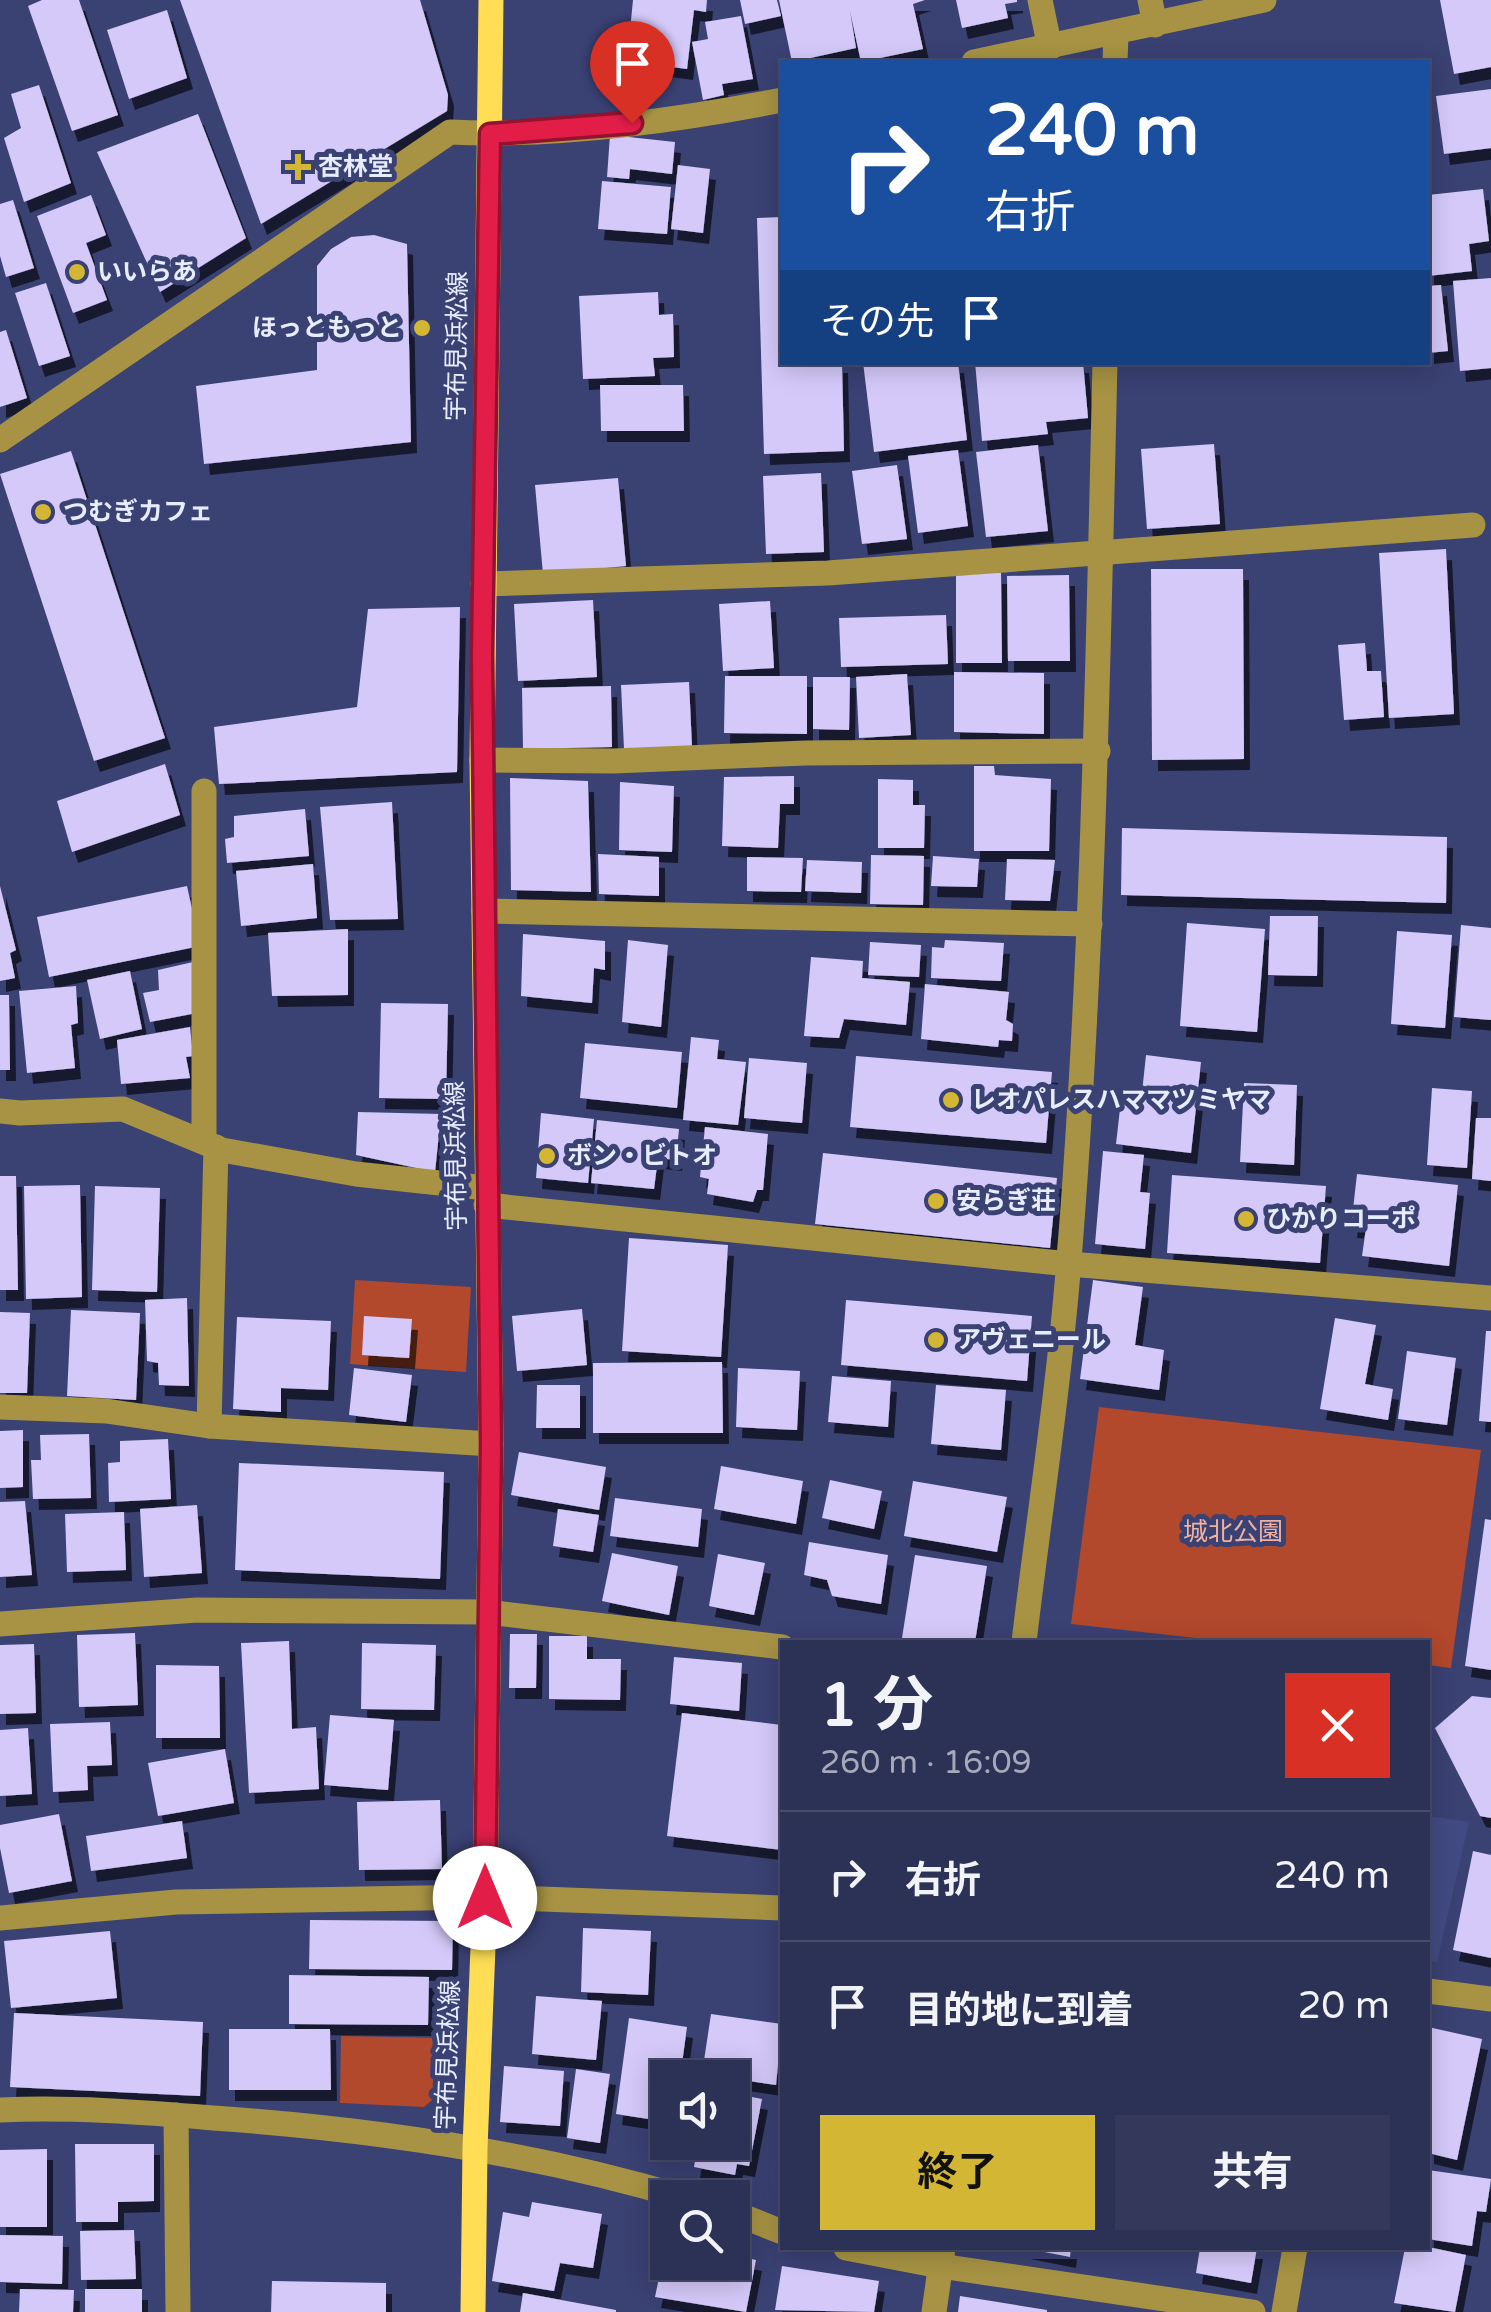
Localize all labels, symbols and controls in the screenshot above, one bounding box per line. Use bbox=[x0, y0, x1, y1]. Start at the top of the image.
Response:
pin bbox=[590, 21, 675, 124]
icon: arrive bbox=[605, 36, 660, 91]
text: 240 m bbox=[985, 90, 1199, 174]
icon: right bbox=[820, 100, 950, 230]
place label: 杏林堂 bbox=[318, 152, 393, 182]
marker: 杏林堂 bbox=[287, 156, 309, 178]
text: 右折 bbox=[985, 186, 1075, 240]
place label: いいらあ bbox=[97, 257, 197, 287]
marker: いいらあ bbox=[66, 261, 88, 283]
street label: 宇布見浜松線 bbox=[441, 271, 473, 421]
icon: arrive bbox=[954, 290, 1009, 345]
text: その先 bbox=[820, 299, 934, 345]
place label: ほっともっと bbox=[252, 313, 402, 343]
marker: ほっともっと bbox=[411, 317, 433, 339]
place label: つむぎカフェ bbox=[63, 497, 213, 527]
marker: つむぎカフェ bbox=[32, 501, 54, 523]
street label: 宇布見浜松線 bbox=[440, 1081, 472, 1231]
place label: レオパレスハママツミヤマ bbox=[971, 1085, 1271, 1115]
marker: レオパレスハママツミヤマ bbox=[940, 1089, 962, 1111]
place label: ボン・ビトオ bbox=[567, 1141, 717, 1171]
marker: ボン・ビトオ bbox=[536, 1145, 558, 1167]
place label: 安らぎ荘 bbox=[956, 1186, 1056, 1216]
marker: 安らぎ荘 bbox=[925, 1190, 947, 1212]
place label: ひかりコーポ bbox=[1266, 1204, 1416, 1234]
marker: ひかりコーポ bbox=[1235, 1208, 1257, 1230]
place label: アヴェニール bbox=[956, 1325, 1106, 1355]
marker: アヴェニール bbox=[925, 1329, 947, 1351]
park label: 城北公園 bbox=[1183, 1517, 1283, 1547]
text: 1 分 bbox=[820, 1670, 933, 1742]
button: close bbox=[1285, 1673, 1390, 1778]
text: 260 m · 16:09 bbox=[820, 1744, 1032, 1782]
position arrow bbox=[433, 1846, 537, 1950]
icon: right bbox=[820, 1849, 875, 1904]
text: 240 m bbox=[1274, 1853, 1390, 1899]
text: 右折 bbox=[905, 1858, 981, 1904]
icon: arrive bbox=[820, 1979, 875, 2034]
street label: 宇布見浜松線 bbox=[430, 1980, 466, 2130]
text: 20 m bbox=[1298, 1983, 1390, 2029]
text: 目的地に到着 bbox=[905, 1988, 1133, 2034]
map controls bbox=[650, 2060, 750, 2280]
button: sound bbox=[650, 2060, 750, 2160]
button: 終了 bbox=[820, 2115, 1095, 2230]
button: 共有 bbox=[1115, 2115, 1390, 2230]
button: search bbox=[650, 2180, 750, 2280]

